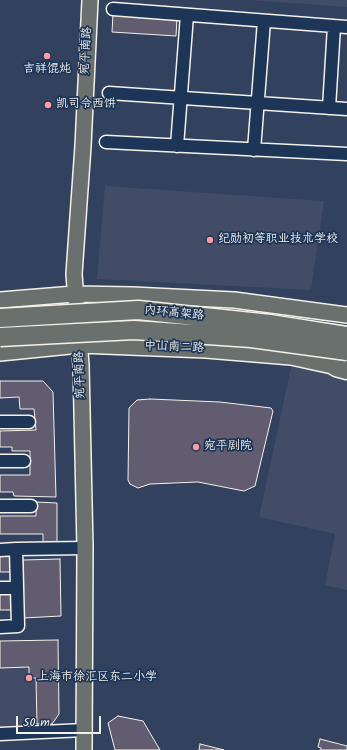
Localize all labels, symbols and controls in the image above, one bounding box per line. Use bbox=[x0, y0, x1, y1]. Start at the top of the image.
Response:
street label: 宛平南路 bbox=[79, 27, 95, 75]
marker: 吉祥馄炖 bbox=[42, 51, 52, 61]
place label: 吉祥馄炖 bbox=[23, 63, 71, 77]
place label: 凯司令西饼 bbox=[56, 98, 116, 112]
marker: 凯司令西饼 bbox=[43, 100, 53, 110]
place label: 纪勋初等职业技术学校 bbox=[218, 233, 338, 247]
marker: 纪勋初等职业技术学校 bbox=[205, 235, 215, 245]
street label: 内环高架路 bbox=[143, 304, 205, 324]
street label: 中山南二路 bbox=[144, 340, 204, 356]
street label: 宛平南路 bbox=[73, 351, 89, 399]
place label: 宛平剧院 bbox=[204, 440, 252, 454]
marker: 宛平剧院 bbox=[191, 442, 201, 452]
place label: 上海市徐汇区东二小学 bbox=[37, 671, 157, 685]
marker: 上海市徐汇区东二小学 bbox=[24, 673, 34, 683]
scale bar bbox=[18, 708, 103, 734]
text: 50 m bbox=[23, 713, 50, 732]

